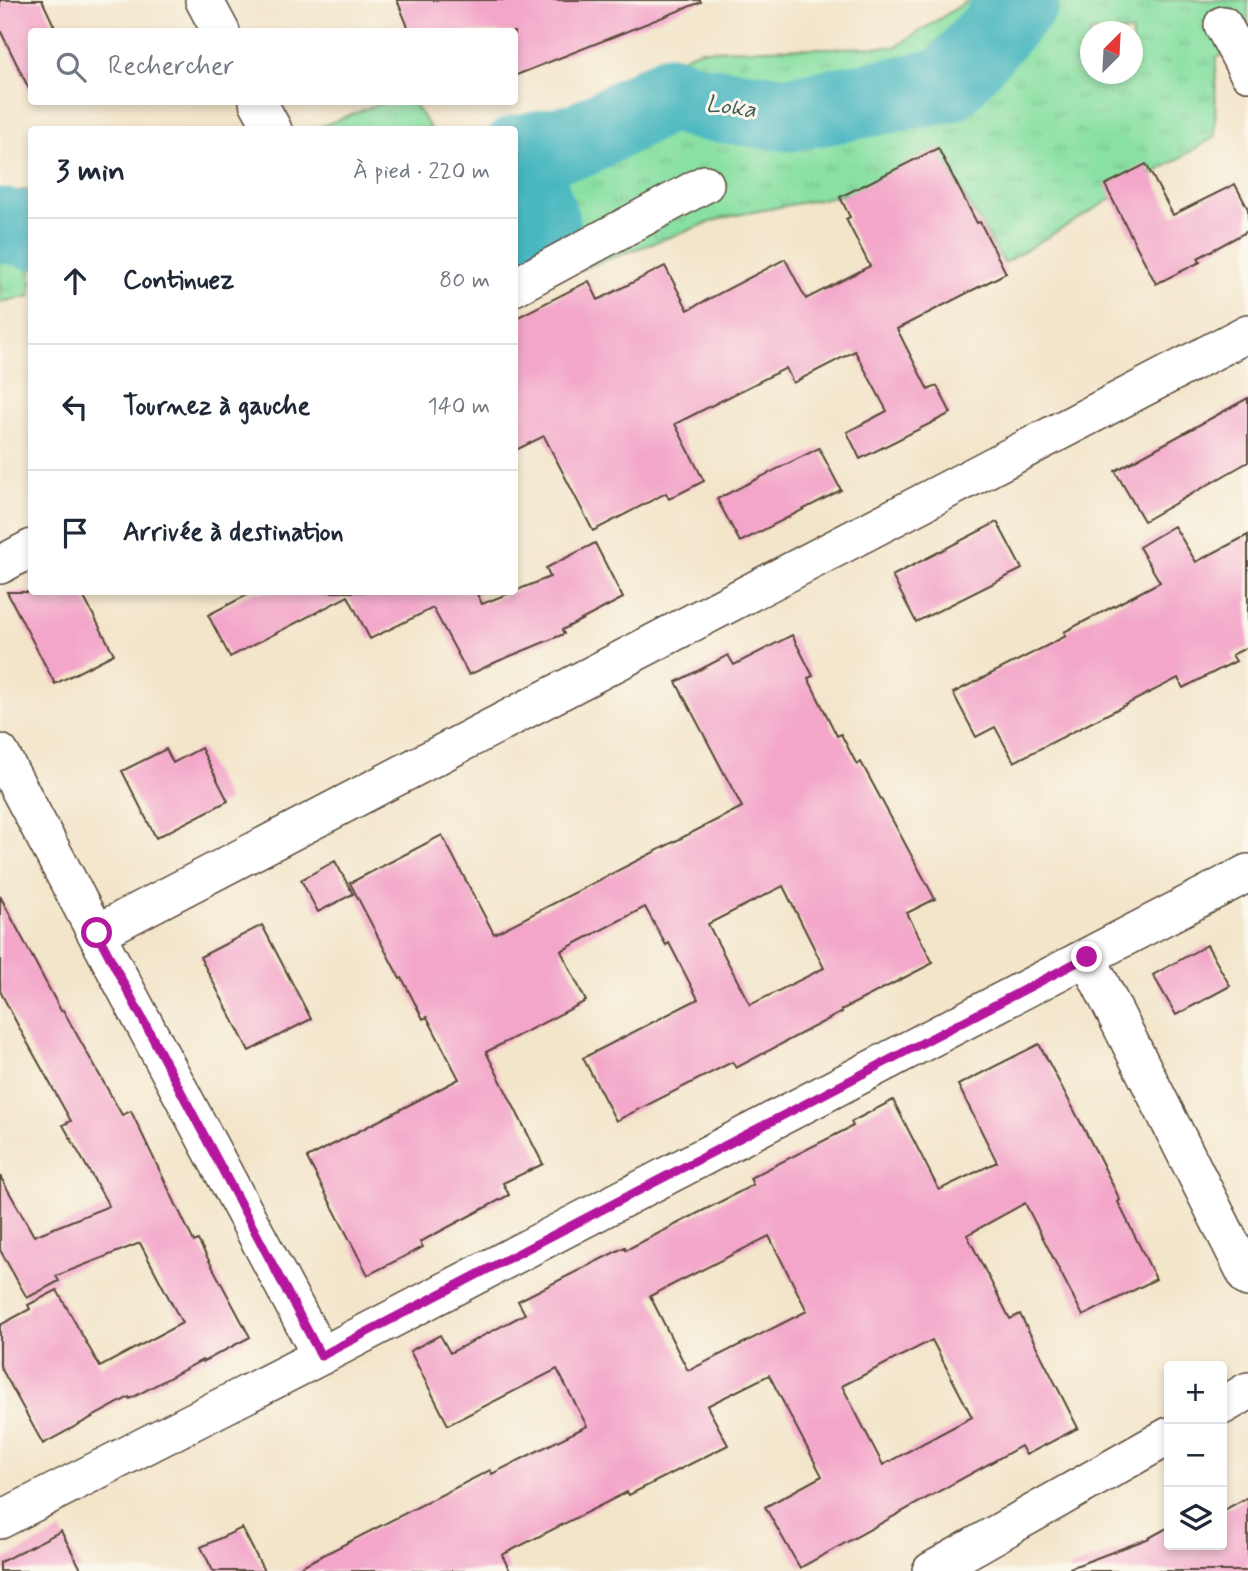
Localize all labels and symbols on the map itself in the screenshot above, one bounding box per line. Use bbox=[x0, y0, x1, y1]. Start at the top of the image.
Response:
north arrow bbox=[1080, 21, 1143, 84]
water label: Loka bbox=[704, 89, 758, 126]
route start bbox=[81, 917, 112, 948]
route end bbox=[1071, 941, 1102, 972]

